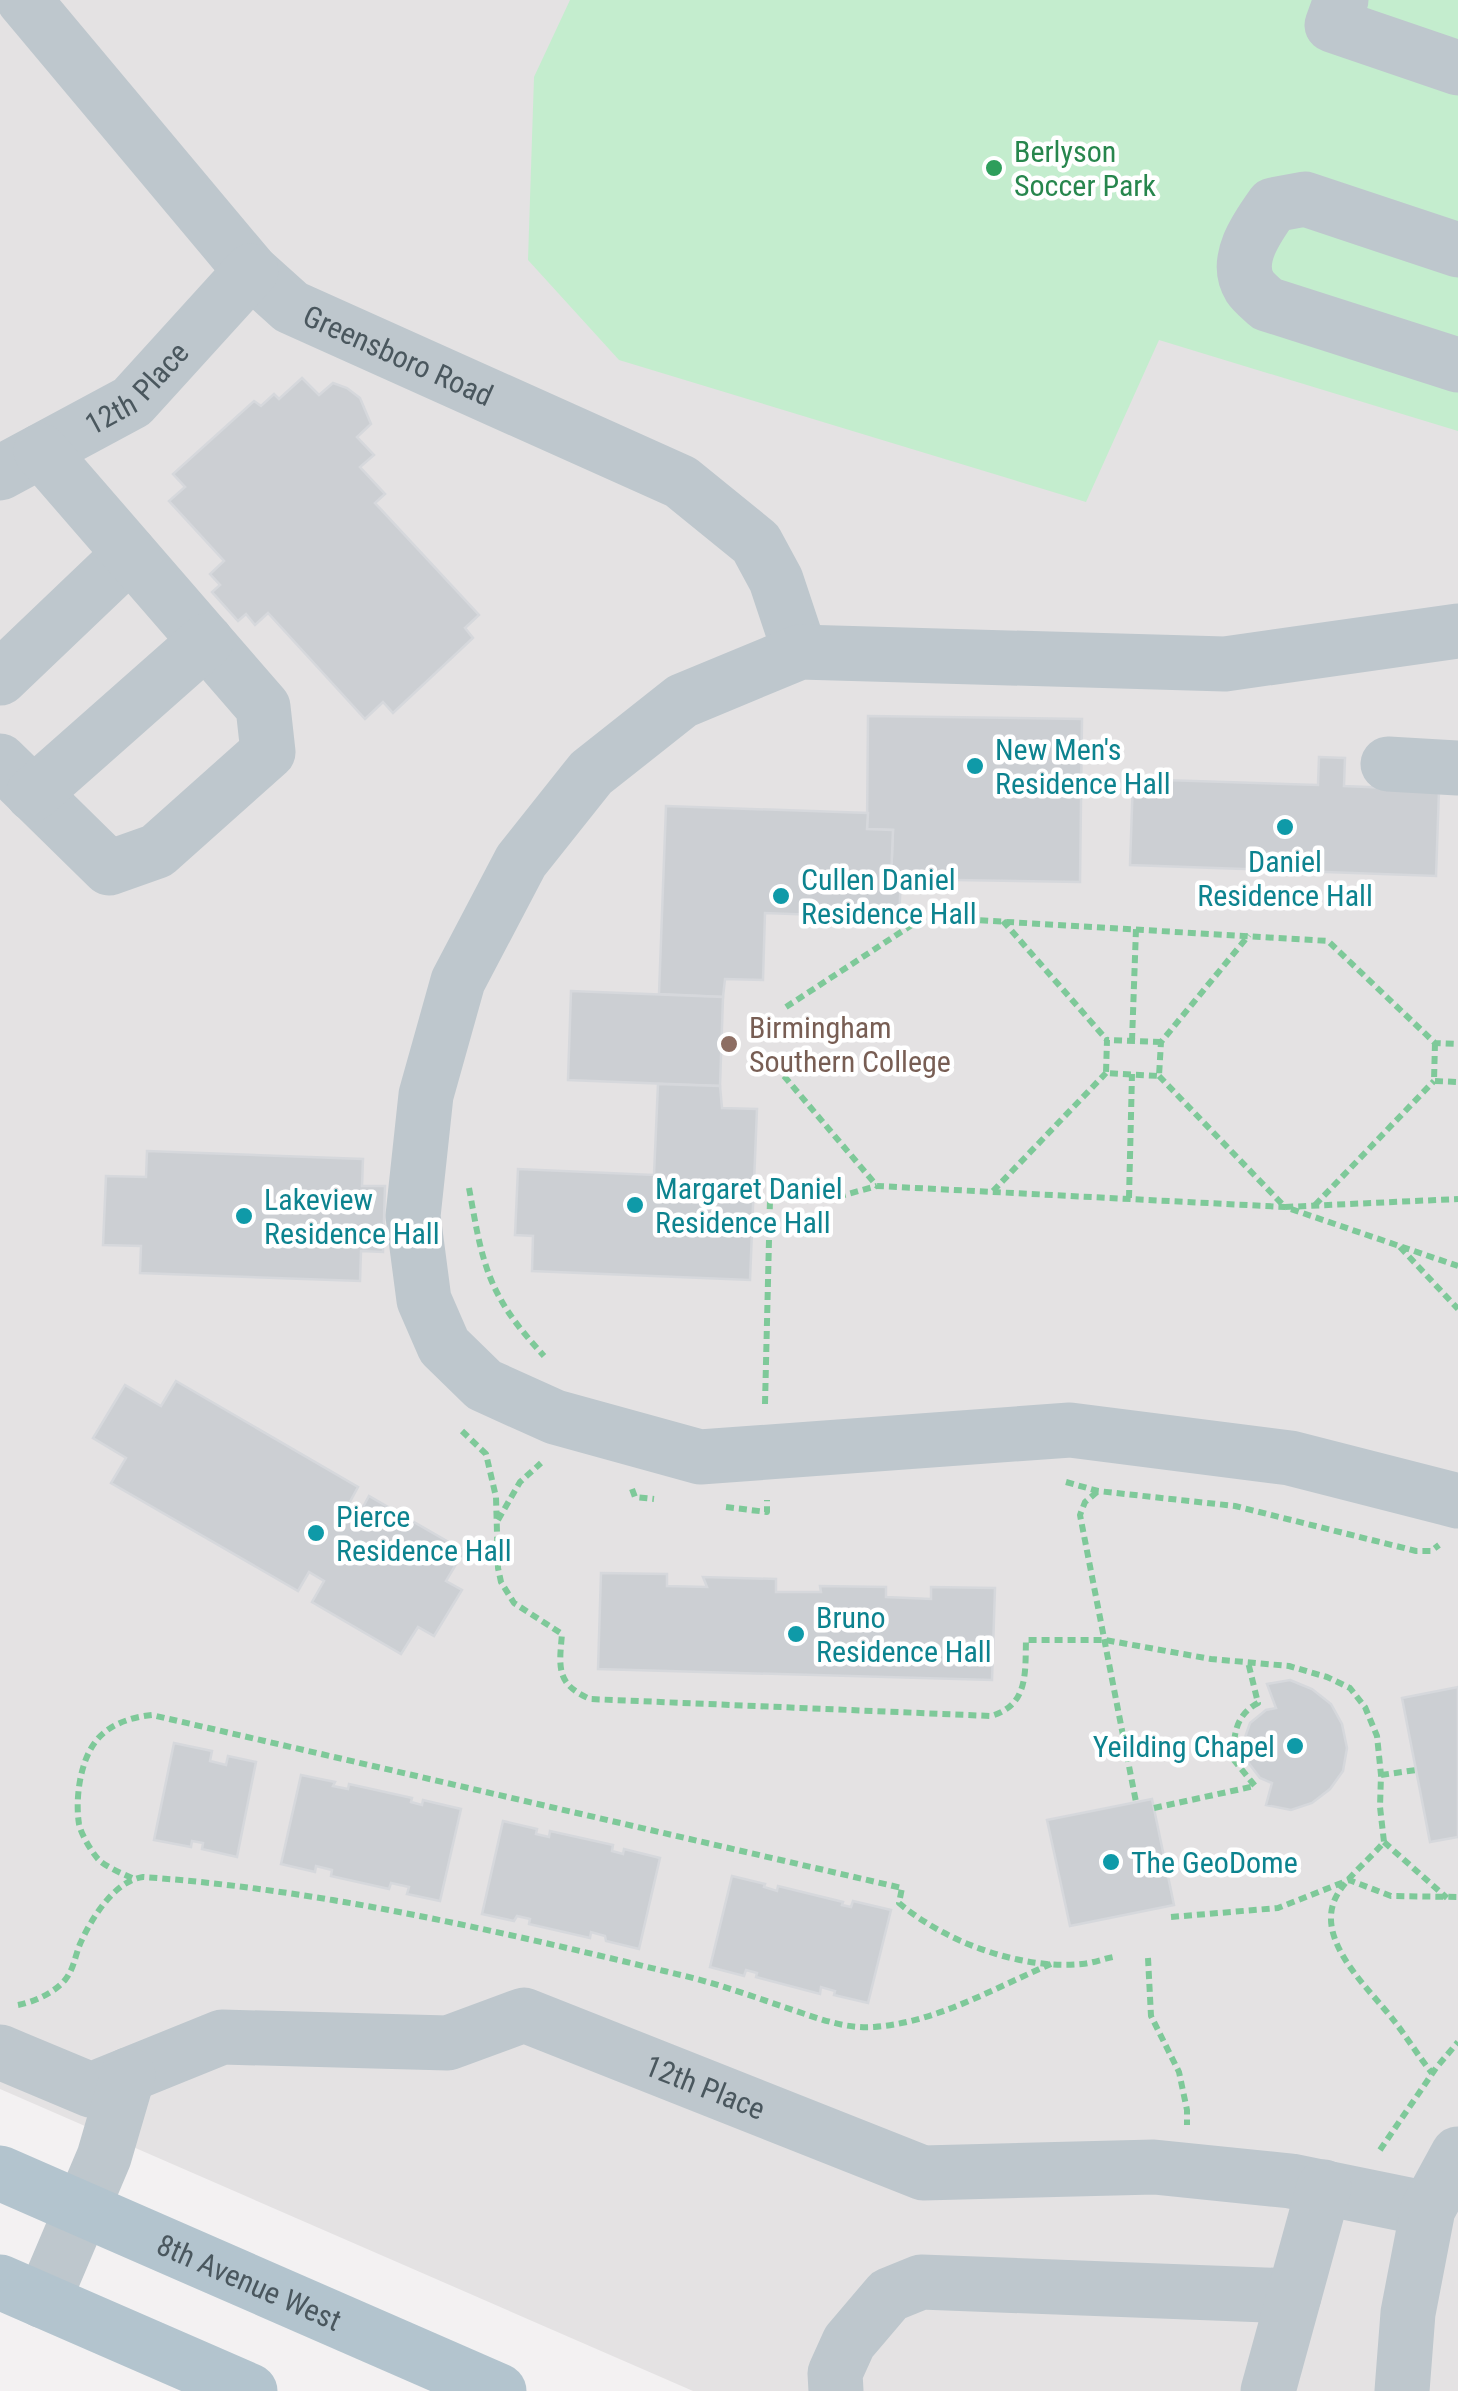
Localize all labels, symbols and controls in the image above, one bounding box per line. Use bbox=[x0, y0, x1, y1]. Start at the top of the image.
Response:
place label: Berlyson Soccer Park bbox=[1014, 134, 1156, 203]
marker: Berlyson Soccer Park bbox=[983, 157, 1005, 179]
street label: Greensboro Road bbox=[298, 297, 499, 413]
street label: 12th Place bbox=[79, 335, 195, 441]
place label: New Men's Residence Hall bbox=[995, 732, 1171, 801]
marker: New Men's Residence Hall bbox=[964, 755, 986, 777]
marker: Daniel Residence Hall bbox=[1274, 816, 1296, 838]
place label: Daniel Residence Hall bbox=[1197, 844, 1373, 913]
place label: Cullen Daniel Residence Hall bbox=[801, 862, 977, 931]
marker: Cullen Daniel Residence Hall bbox=[770, 885, 792, 907]
place label: Birmingham Southern College bbox=[749, 1010, 951, 1079]
marker: Birmingham Southern College bbox=[718, 1033, 740, 1055]
place label: Margaret Daniel Residence Hall bbox=[655, 1171, 843, 1240]
place label: Lakeview Residence Hall bbox=[264, 1182, 440, 1251]
marker: Margaret Daniel Residence Hall bbox=[624, 1194, 646, 1216]
marker: Lakeview Residence Hall bbox=[233, 1205, 255, 1227]
place label: Pierce Residence Hall bbox=[336, 1499, 512, 1568]
marker: Pierce Residence Hall bbox=[305, 1522, 327, 1544]
place label: Bruno Residence Hall bbox=[816, 1600, 992, 1669]
marker: Bruno Residence Hall bbox=[785, 1623, 807, 1645]
place label: Yeilding Chapel bbox=[1093, 1729, 1275, 1764]
marker: Yeilding Chapel bbox=[1284, 1735, 1306, 1757]
place label: The GeoDome bbox=[1131, 1845, 1298, 1880]
marker: The GeoDome bbox=[1100, 1851, 1122, 1873]
street label: 12th Place bbox=[640, 2047, 770, 2126]
street label: 8th Avenue West bbox=[152, 2226, 347, 2337]

